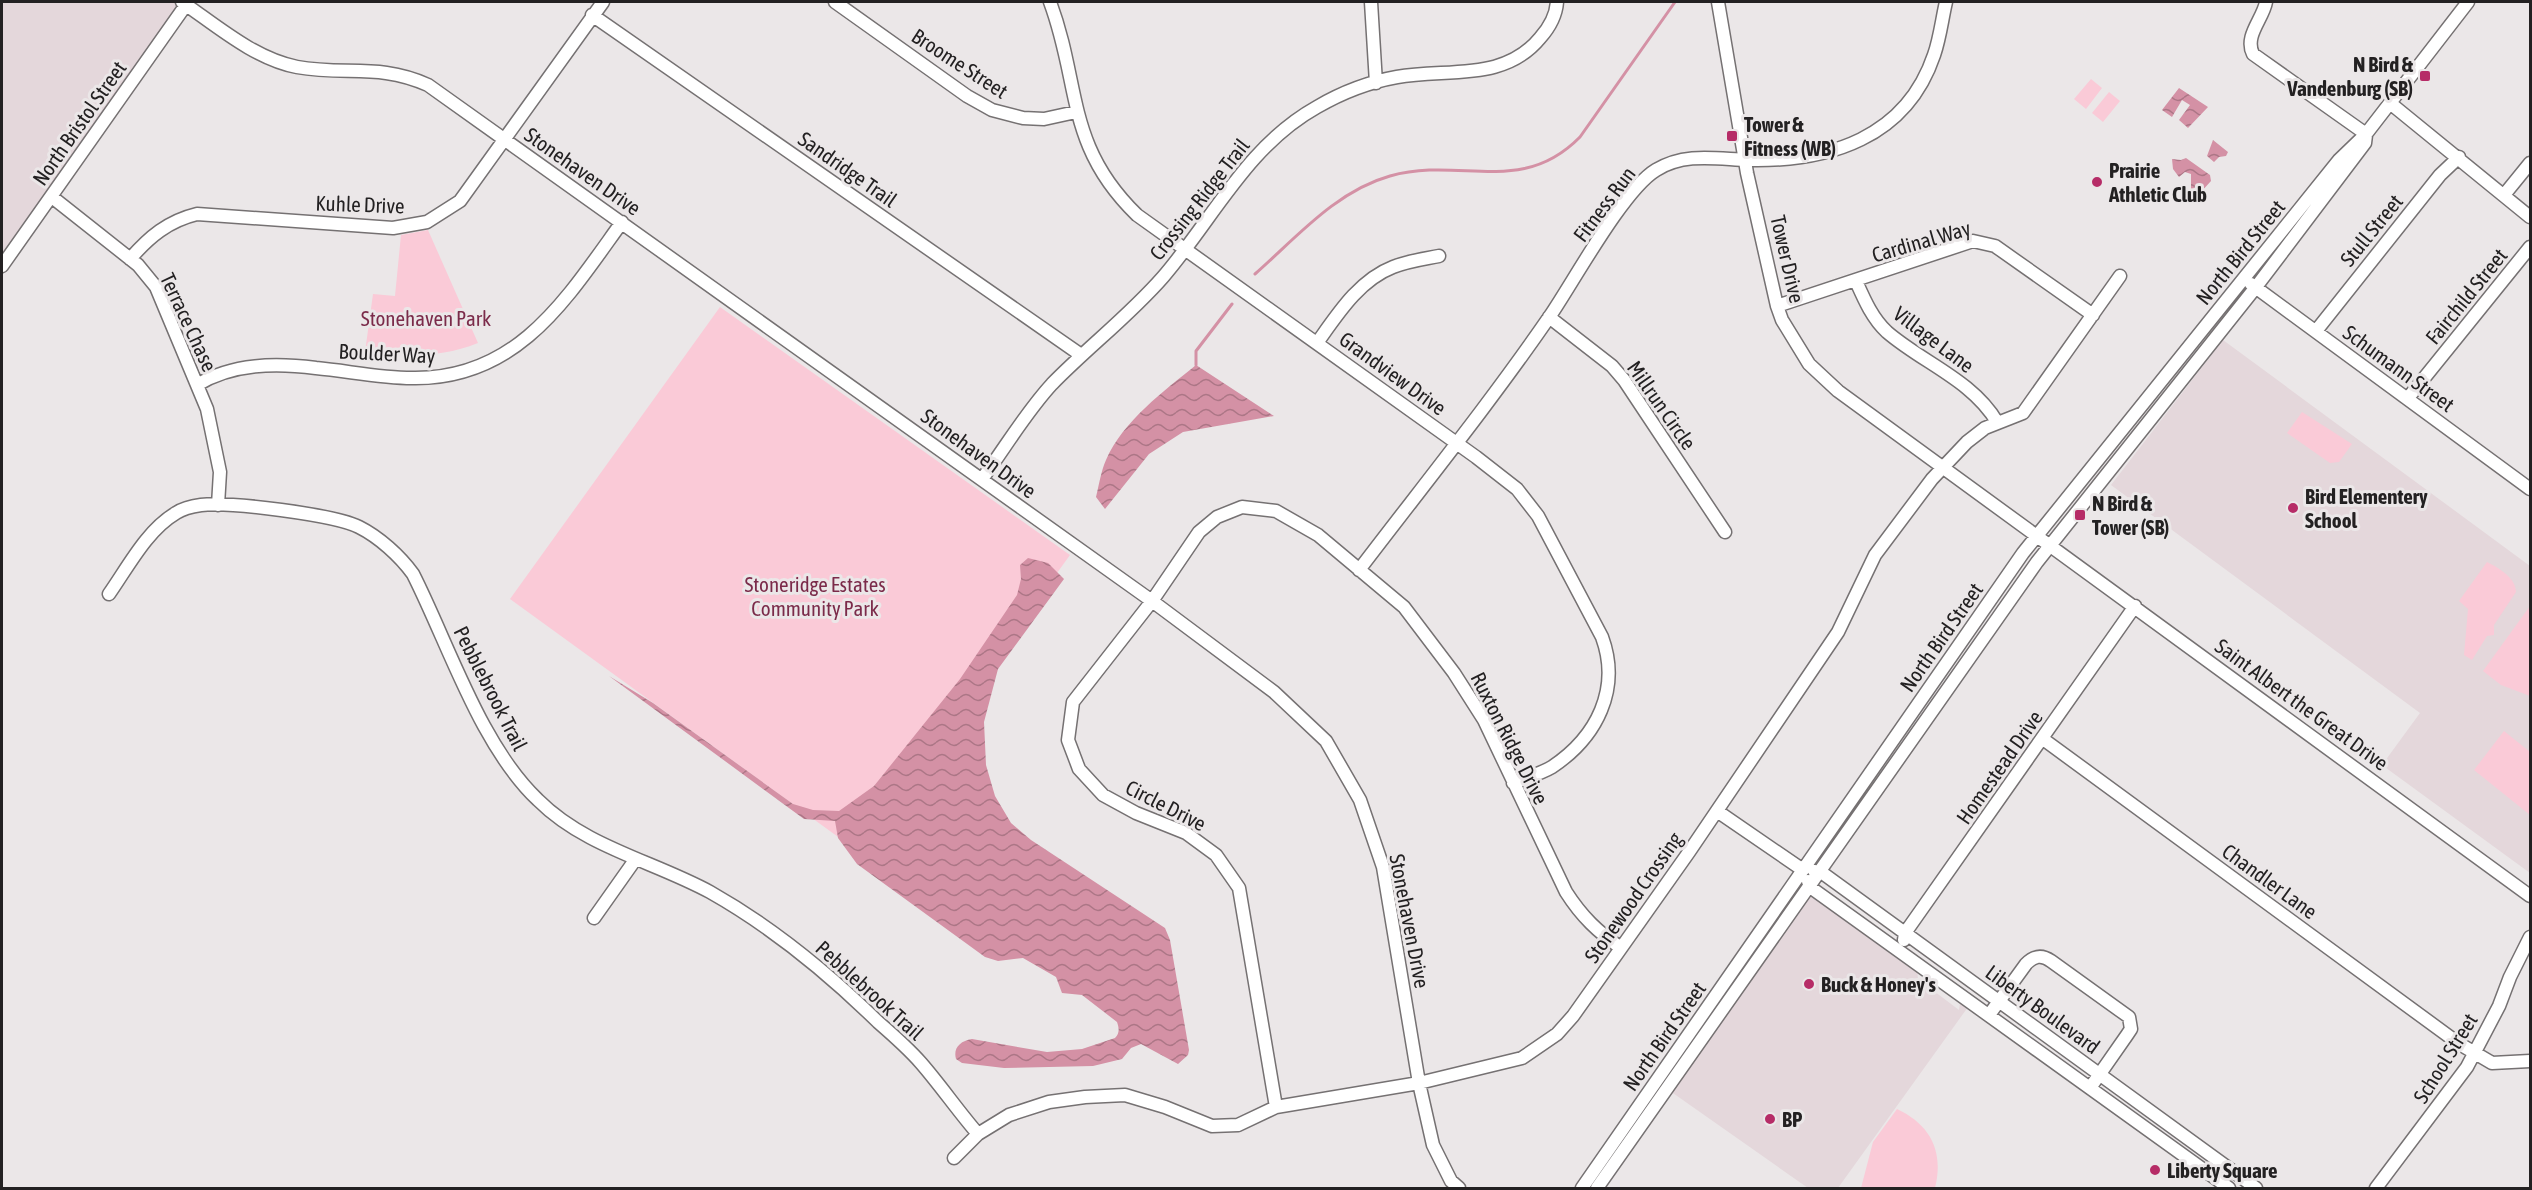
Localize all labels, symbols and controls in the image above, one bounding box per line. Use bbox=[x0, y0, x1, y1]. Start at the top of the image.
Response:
street label: Broome Street bbox=[908, 23, 1012, 103]
place label: N Bird & Vandenburg (SB) bbox=[2286, 52, 2414, 100]
street label: North Bristol Street bbox=[27, 56, 131, 190]
marker: N Bird & Vandenburg (SB) bbox=[2418, 69, 2432, 83]
place label: Tower & Fitness (WB) bbox=[1744, 112, 1836, 160]
street label: Stonehaven Drive bbox=[520, 122, 646, 220]
street label: Sandridge Trail bbox=[794, 126, 902, 212]
marker: Tower & Fitness (WB) bbox=[1725, 129, 1739, 143]
street label: Crossing Ridge Trail bbox=[1144, 133, 1254, 264]
place label: Prairie Athletic Club bbox=[2108, 158, 2207, 206]
street label: Fitness Run bbox=[1568, 162, 1640, 246]
marker: Prairie Athletic Club bbox=[2090, 175, 2104, 189]
street label: Stull Street bbox=[2335, 189, 2407, 271]
street label: Kuhle Drive bbox=[315, 190, 405, 218]
street label: North Bird Street bbox=[2191, 195, 2289, 309]
street label: Tower Drive bbox=[1766, 213, 1810, 305]
street label: Cardinal Way bbox=[1869, 215, 1973, 267]
street label: Fairchild Street bbox=[2420, 243, 2512, 349]
street label: Terrace Chase bbox=[156, 269, 222, 375]
street label: Village Lane bbox=[1889, 301, 1979, 377]
park label: Stonehaven Park bbox=[361, 306, 491, 330]
street label: Schumann Street bbox=[2339, 320, 2459, 416]
street label: Grandview Drive bbox=[1335, 326, 1451, 420]
street label: Boulder Way bbox=[338, 338, 436, 368]
street label: Millrun Circle bbox=[1623, 356, 1701, 454]
street label: Stonehaven Drive bbox=[917, 403, 1041, 503]
place label: Bird Elementery School bbox=[2305, 484, 2428, 532]
place label: N Bird & Tower (SB) bbox=[2092, 491, 2169, 539]
marker: Bird Elementery School bbox=[2286, 501, 2300, 515]
marker: N Bird & Tower (SB) bbox=[2073, 508, 2087, 522]
park label: Stoneridge Estates Community Park bbox=[744, 572, 886, 620]
street label: North Bird Street bbox=[1895, 578, 1987, 696]
street label: Pebblebrook Trail bbox=[449, 622, 533, 755]
street label: Saint Albert the Great Drive bbox=[2211, 633, 2393, 775]
street label: Ruxton Ridge Drive bbox=[1466, 668, 1554, 808]
street label: Homestead Drive bbox=[1951, 706, 2047, 828]
street label: Circle Drive bbox=[1122, 775, 1210, 835]
street label: Stonewood Crossing bbox=[1579, 827, 1687, 967]
street label: Chandler Lane bbox=[2218, 839, 2322, 923]
street label: Stonehaven Drive bbox=[1385, 852, 1435, 990]
street label: Pebblebrook Trail bbox=[811, 935, 929, 1045]
street label: Liberty Boulevard bbox=[1981, 960, 2105, 1058]
place label: Buck & Honey's bbox=[1821, 972, 1936, 996]
street label: North Bird Street bbox=[1618, 977, 1710, 1095]
marker: Buck & Honey's bbox=[1802, 977, 1816, 991]
street label: School Street bbox=[2408, 1009, 2482, 1107]
place label: BP bbox=[1782, 1107, 1803, 1131]
marker: BP bbox=[1763, 1112, 1777, 1126]
place label: Liberty Square bbox=[2167, 1158, 2277, 1182]
marker: Liberty Square bbox=[2148, 1163, 2162, 1177]

